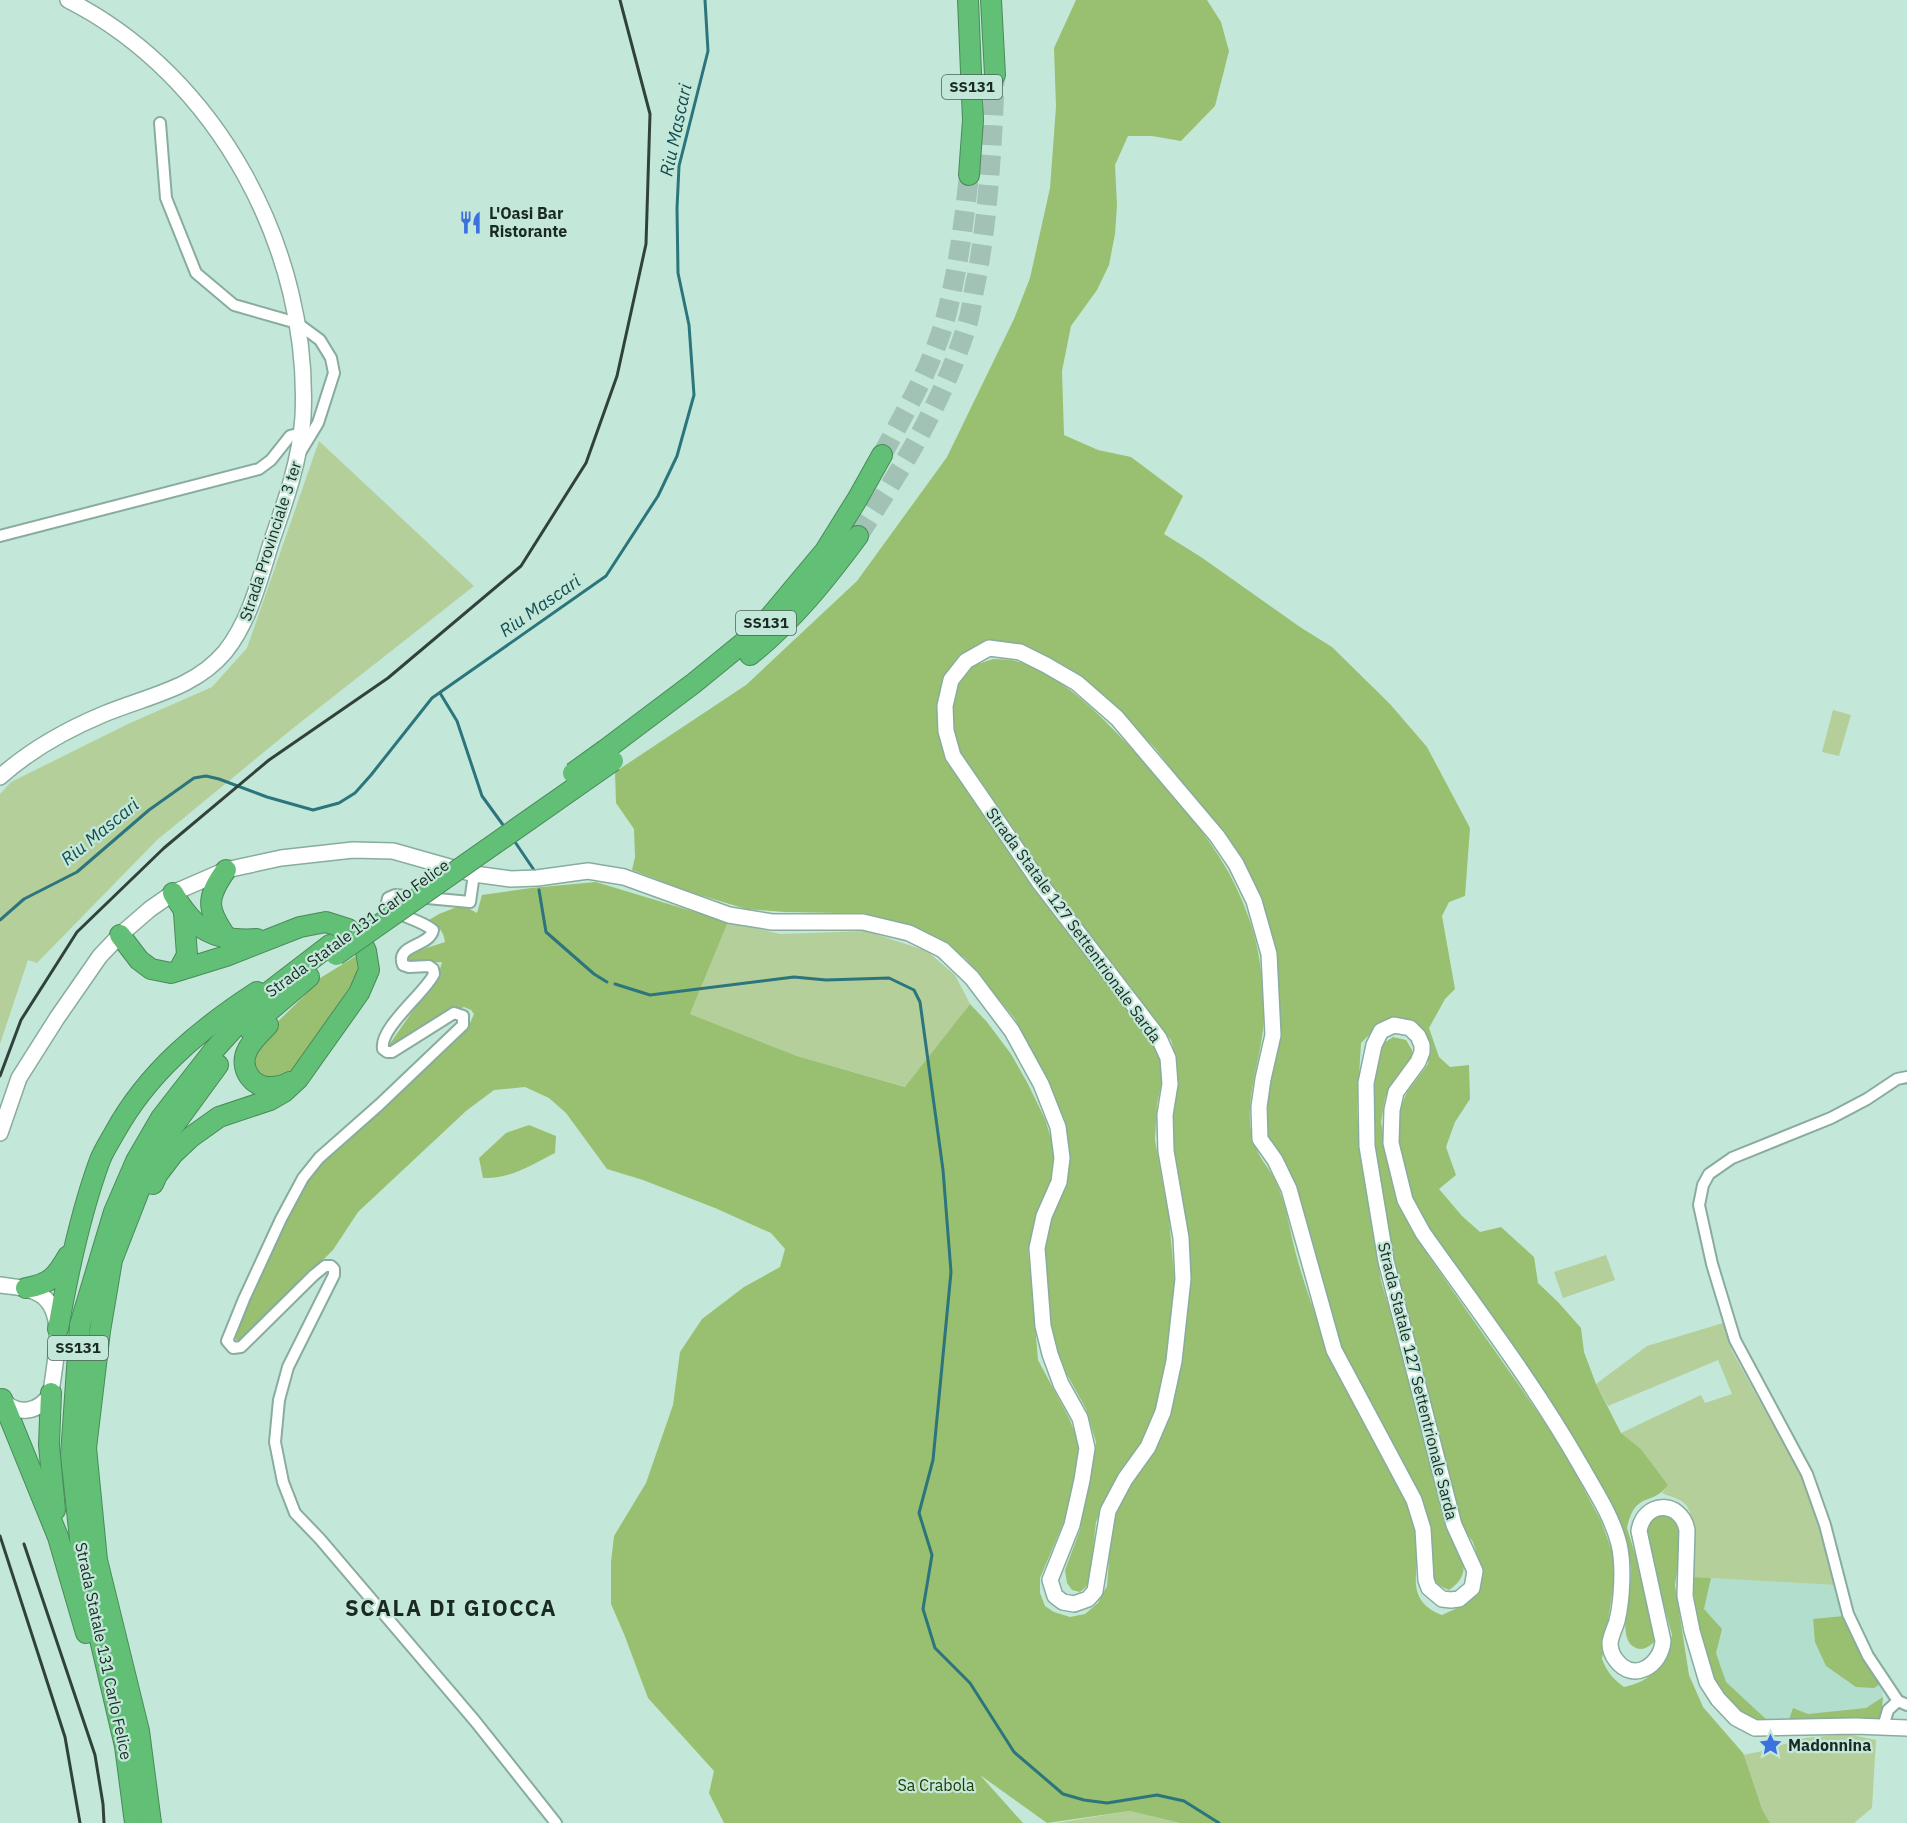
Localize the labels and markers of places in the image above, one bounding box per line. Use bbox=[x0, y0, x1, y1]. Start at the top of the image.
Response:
place label: L'Oasi Bar Ristorante bbox=[489, 203, 567, 241]
restaurant icon: L'Oasi Bar Ristorante bbox=[458, 209, 484, 235]
place icon: Madonnina bbox=[1757, 1732, 1783, 1758]
place label: Madonnina bbox=[1788, 1735, 1871, 1755]

